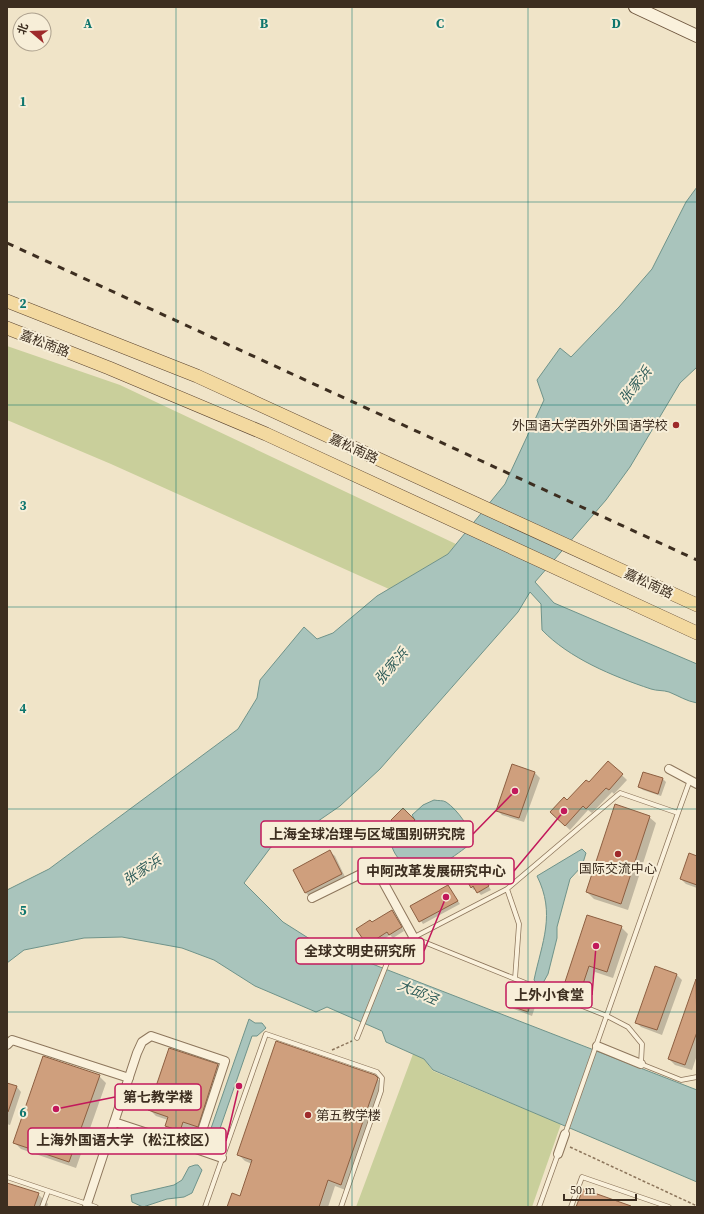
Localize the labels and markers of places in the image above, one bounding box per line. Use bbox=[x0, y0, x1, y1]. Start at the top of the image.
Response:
place label: 外国语大学西外外国语学校 bbox=[512, 417, 668, 434]
marker: 外国语大学西外外国语学校 bbox=[671, 420, 681, 430]
callout: 上海全球冶理与区域国别研究院 bbox=[261, 821, 473, 847]
marker: 国际交流中心 bbox=[613, 849, 623, 859]
callout: 中阿改革发展研究中心 bbox=[358, 858, 514, 884]
place label: 国际交流中心 bbox=[579, 860, 657, 877]
callout: 全球文明史研究所 bbox=[296, 938, 424, 964]
callout: 上外小食堂 bbox=[506, 982, 592, 1008]
callout: 第七教学楼 bbox=[115, 1084, 201, 1110]
place label: 第五教学楼 bbox=[316, 1107, 381, 1124]
marker: 第五教学楼 bbox=[303, 1110, 313, 1120]
callout: 上海外国语大学（松江校区） bbox=[28, 1128, 226, 1154]

